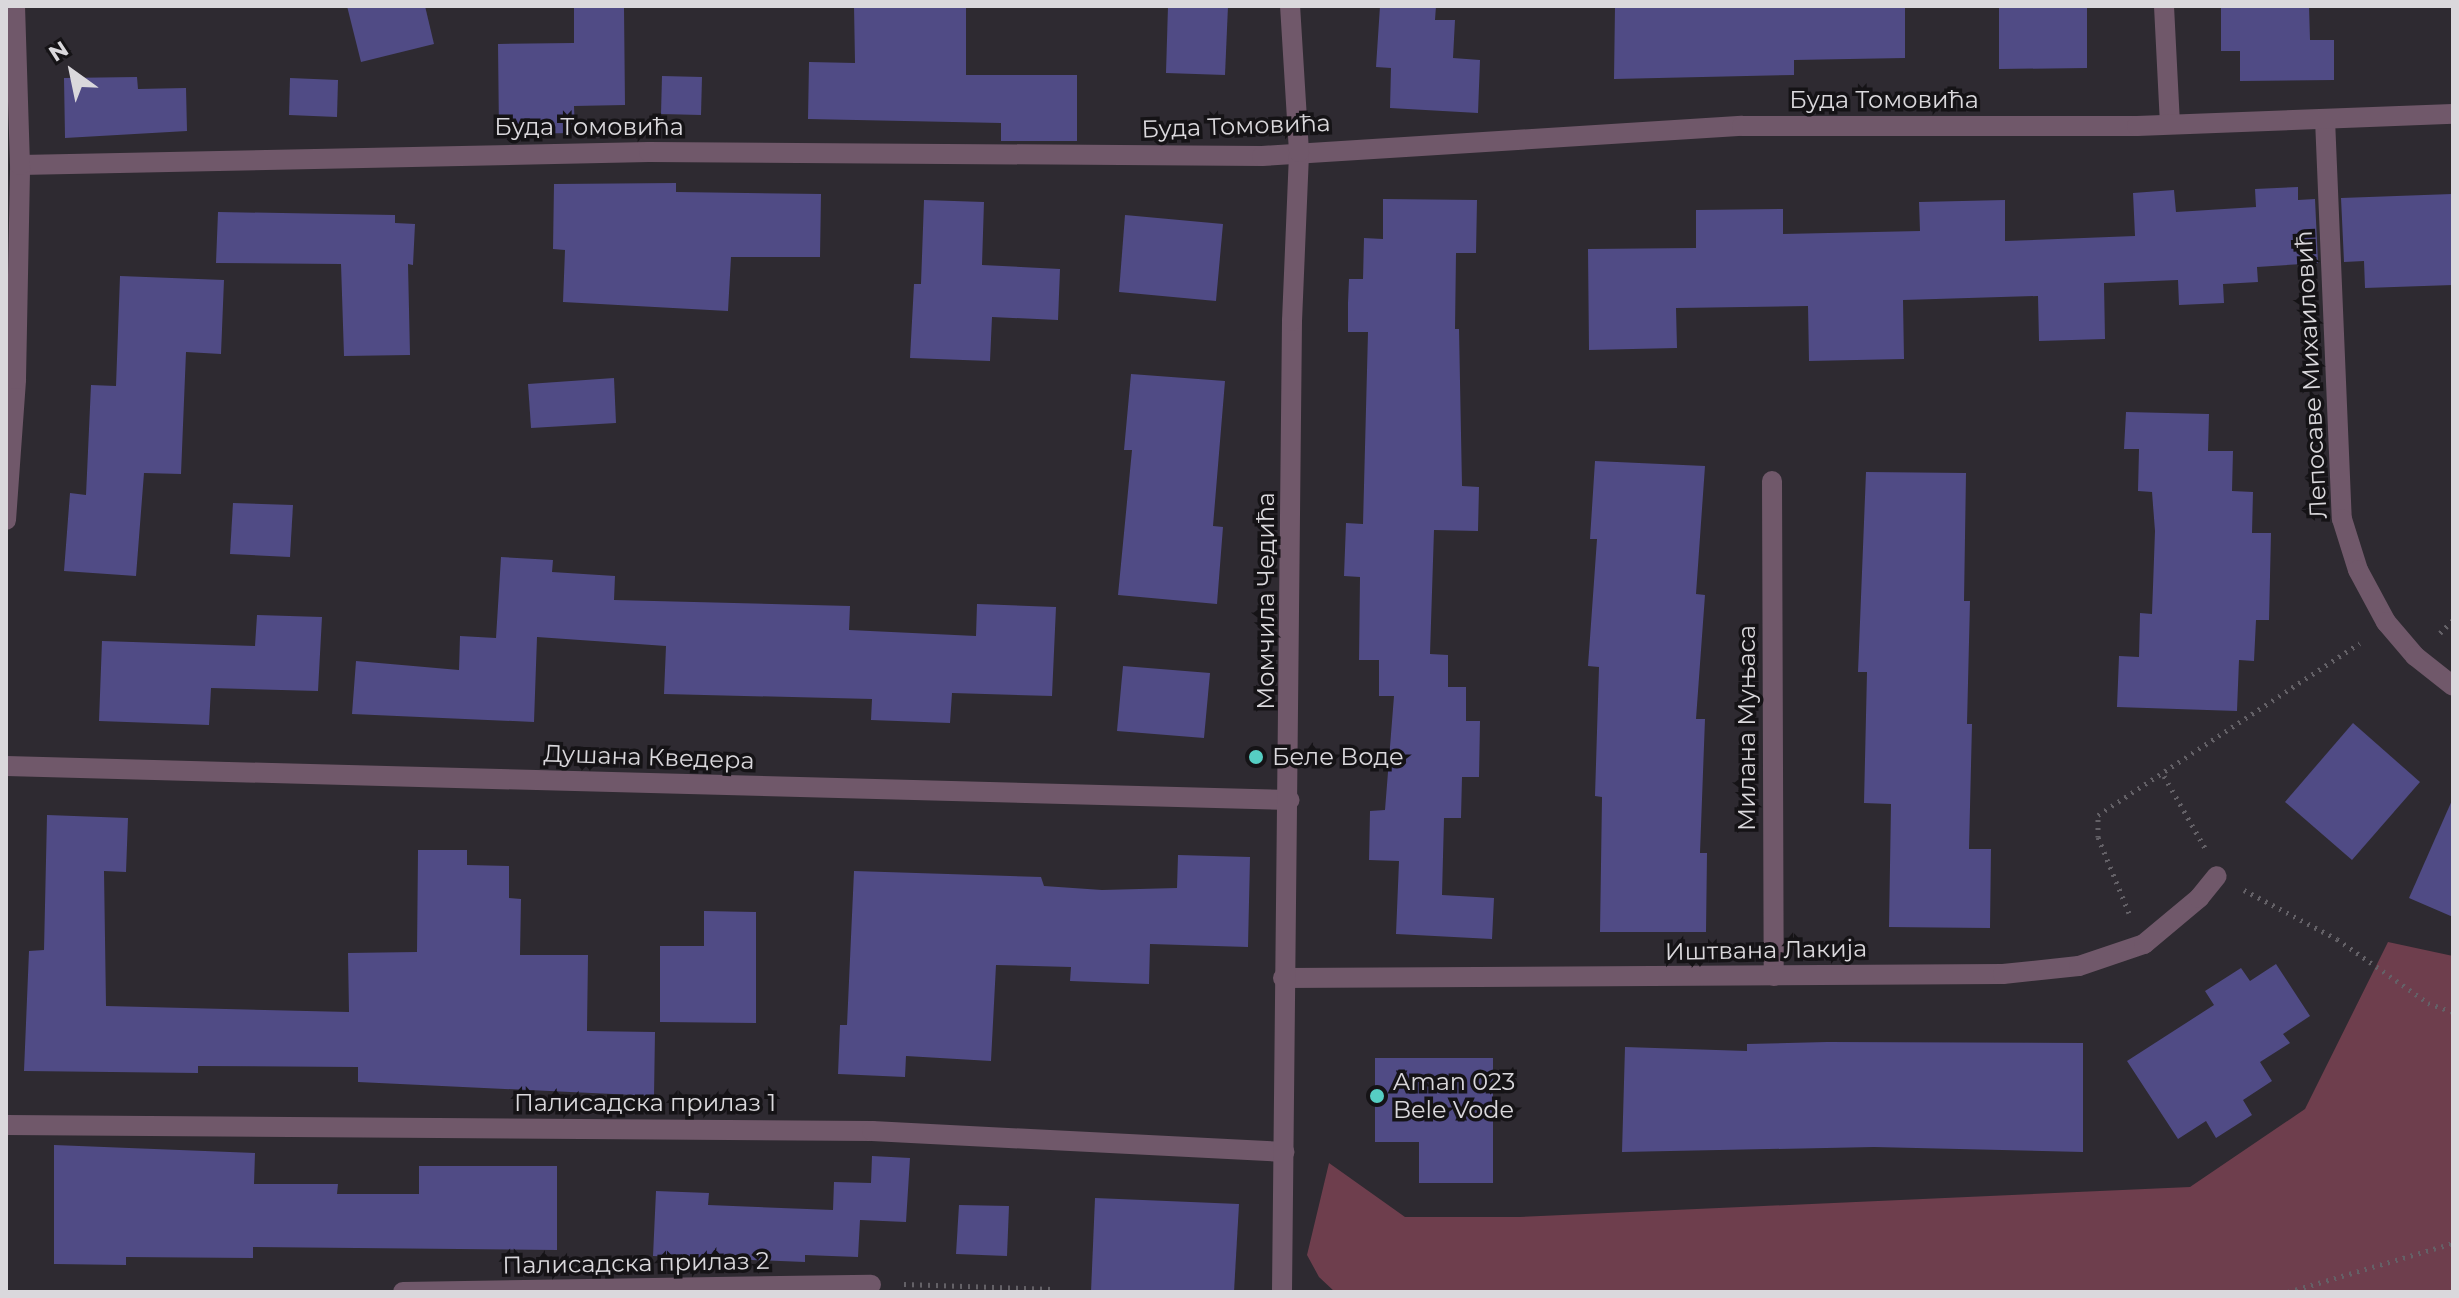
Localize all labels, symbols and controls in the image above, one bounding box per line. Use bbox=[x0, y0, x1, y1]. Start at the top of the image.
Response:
north arrow bbox=[32, 32, 112, 112]
text: N bbox=[44, 35, 73, 68]
street label: Буда Томовића bbox=[1789, 86, 1979, 114]
street label: Буда Томовића bbox=[1141, 108, 1331, 144]
street label: Буда Томовића bbox=[494, 113, 684, 141]
street label: Лепосаве Михаиловић bbox=[2289, 230, 2333, 520]
street label: Момчила Чедића bbox=[1252, 492, 1280, 710]
street label: Милана Муњаса bbox=[1733, 625, 1761, 831]
street label: Душана Кведера bbox=[543, 739, 755, 775]
place label: Беле Воде bbox=[1272, 743, 1404, 771]
marker: Беле Воде bbox=[1247, 748, 1265, 766]
street label: Иштвана Лакија bbox=[1665, 934, 1867, 966]
place label: Aman 023 Bele Vode bbox=[1393, 1068, 1515, 1124]
marker: Aman 023 Bele Vode bbox=[1368, 1087, 1386, 1105]
street label: Палисадска прилаз 1 bbox=[514, 1089, 776, 1117]
street label: Палисадска прилаз 2 bbox=[502, 1246, 770, 1280]

